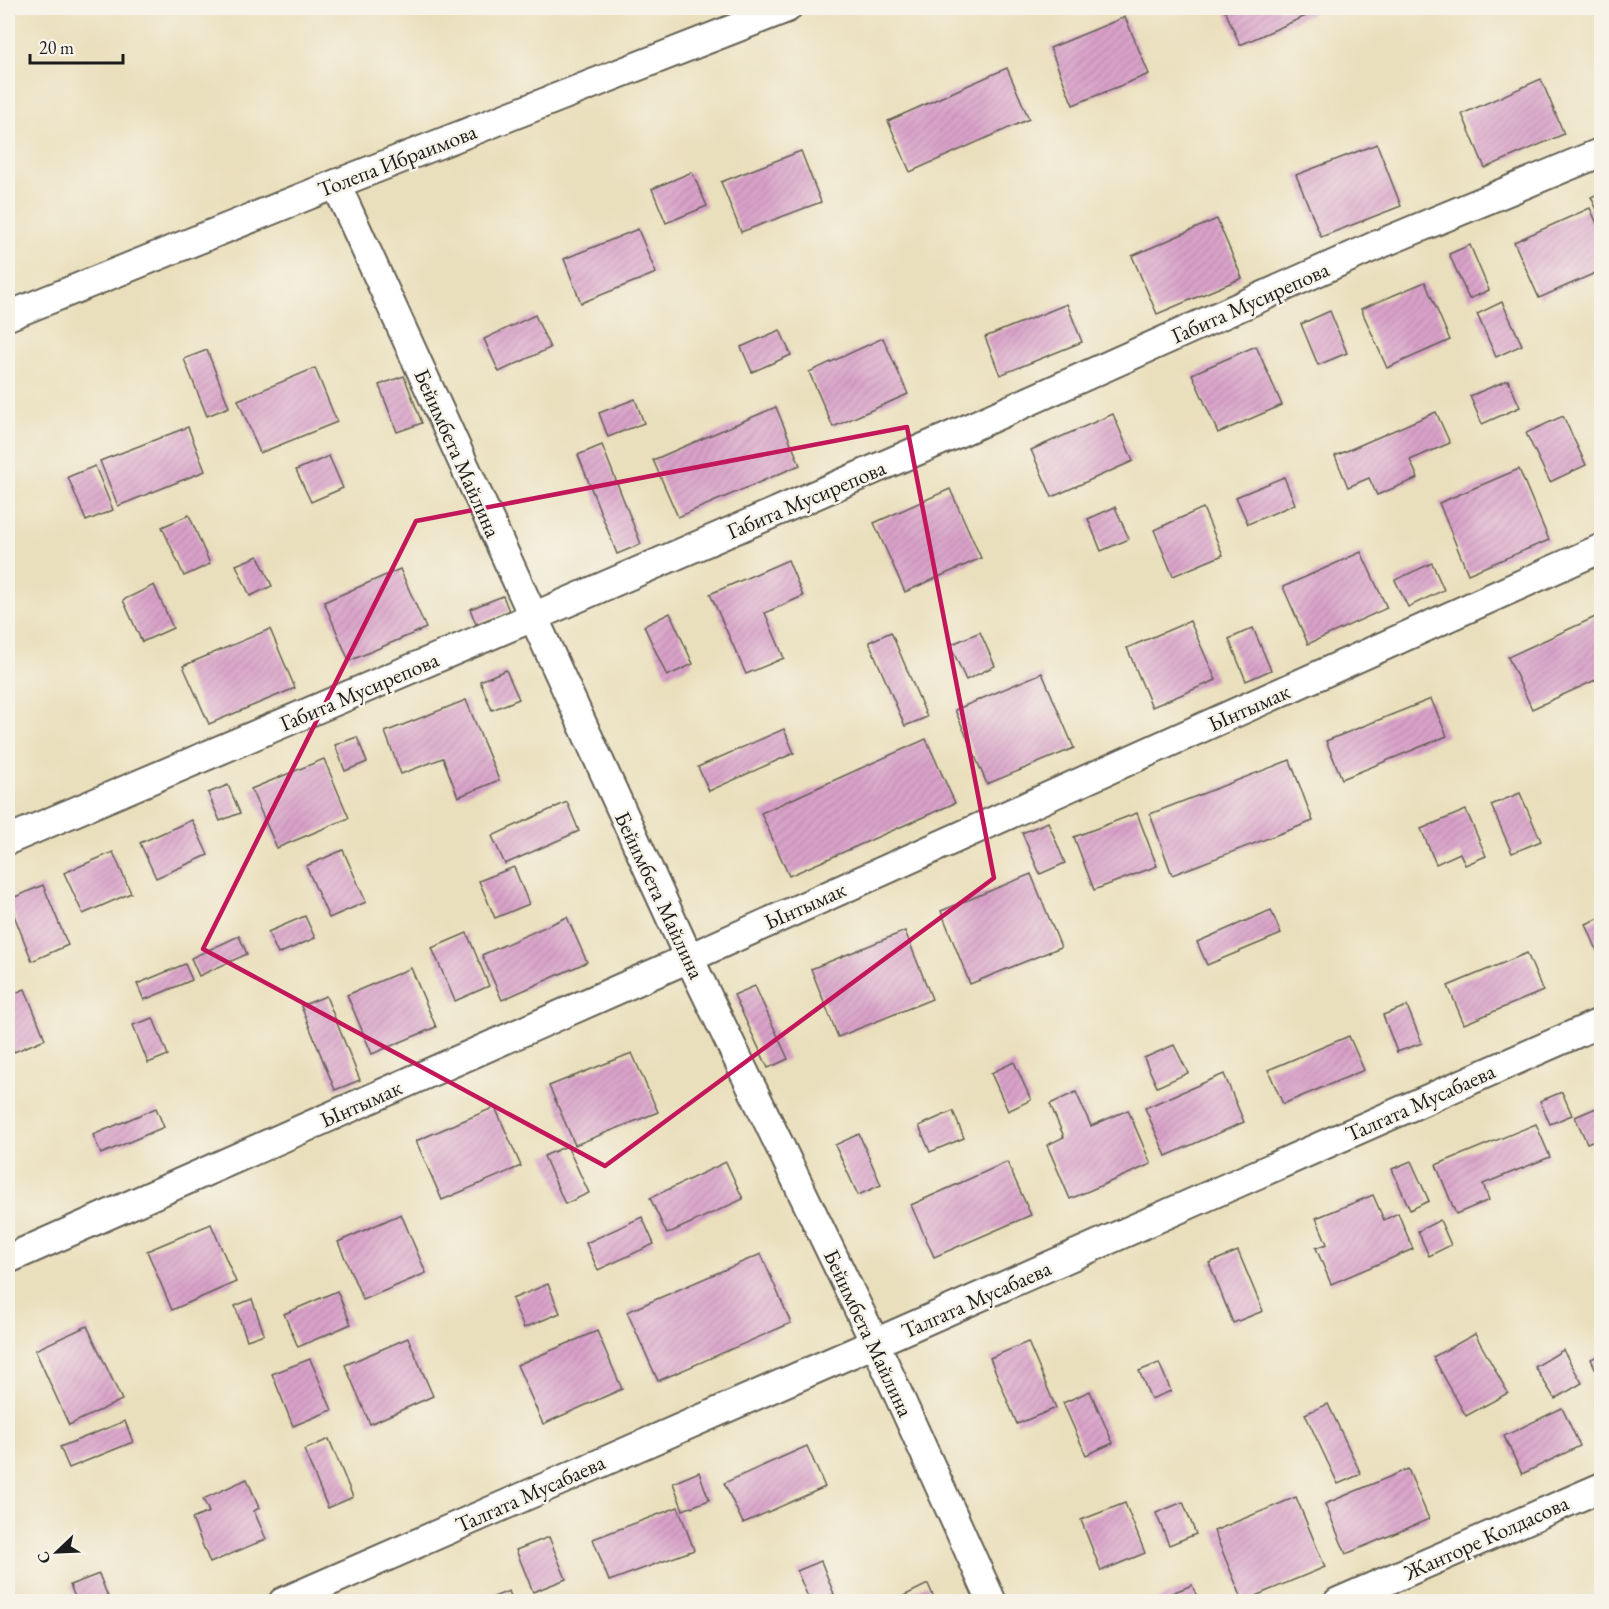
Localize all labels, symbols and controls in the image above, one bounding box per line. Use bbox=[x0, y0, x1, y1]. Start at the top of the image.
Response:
scale bar bbox=[30, 27, 123, 65]
text: 20 m bbox=[39, 36, 74, 59]
street label: Толепа Ибраимова bbox=[314, 117, 481, 204]
street label: Габита Мусирепова bbox=[1167, 255, 1334, 350]
street label: Бейимбета Майлина bbox=[407, 364, 508, 542]
street label: Габита Мусирепова bbox=[722, 453, 890, 546]
street label: Габита Мусирепова bbox=[275, 645, 443, 738]
street label: Ынтымак bbox=[1204, 676, 1295, 738]
street label: Бейимбета Майлина bbox=[608, 807, 711, 984]
street label: Ынтымак bbox=[760, 874, 851, 936]
street label: Талгата Мусабаева bbox=[1341, 1056, 1500, 1148]
street label: Ынтымак bbox=[316, 1072, 407, 1134]
street label: Бейимбета Майлина bbox=[817, 1245, 920, 1422]
street label: Талгата Мусабаева bbox=[897, 1253, 1056, 1345]
street label: Талгата Мусабаева bbox=[451, 1447, 610, 1539]
street label: Жанторе Колдасова bbox=[1398, 1488, 1573, 1587]
north arrow bbox=[27, 1522, 87, 1582]
text: С bbox=[32, 1548, 56, 1567]

